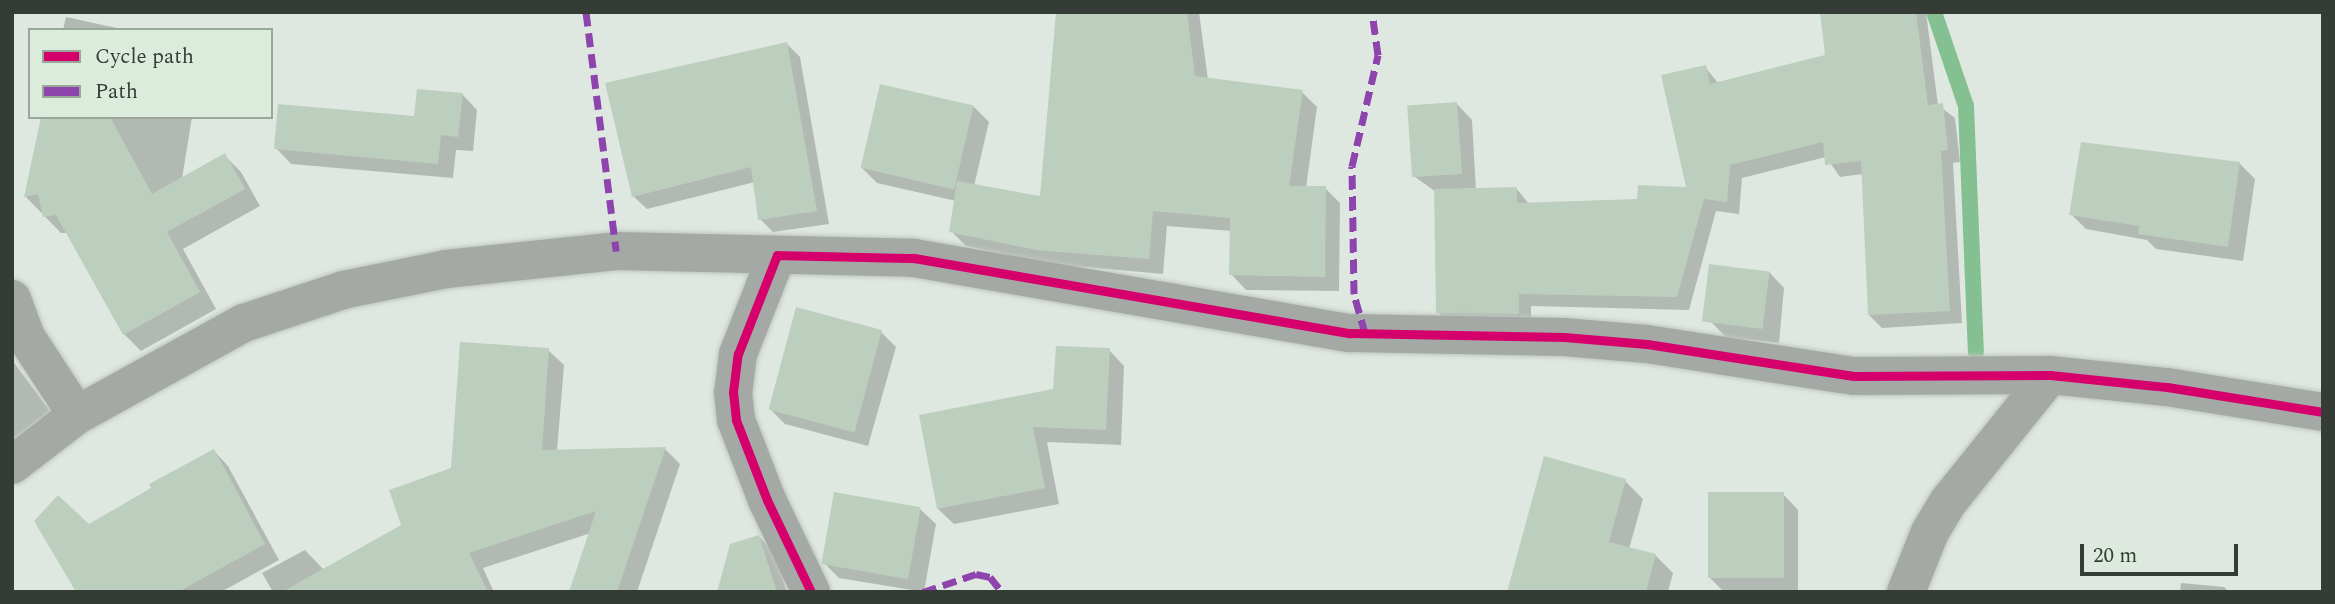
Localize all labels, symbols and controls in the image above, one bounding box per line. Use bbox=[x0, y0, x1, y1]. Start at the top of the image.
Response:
legend bbox=[28, 28, 273, 119]
text: Cycle path bbox=[95, 41, 194, 73]
text: Path bbox=[95, 76, 138, 108]
scale bar bbox=[2083, 530, 2240, 574]
text: 20 m bbox=[2093, 540, 2137, 572]

